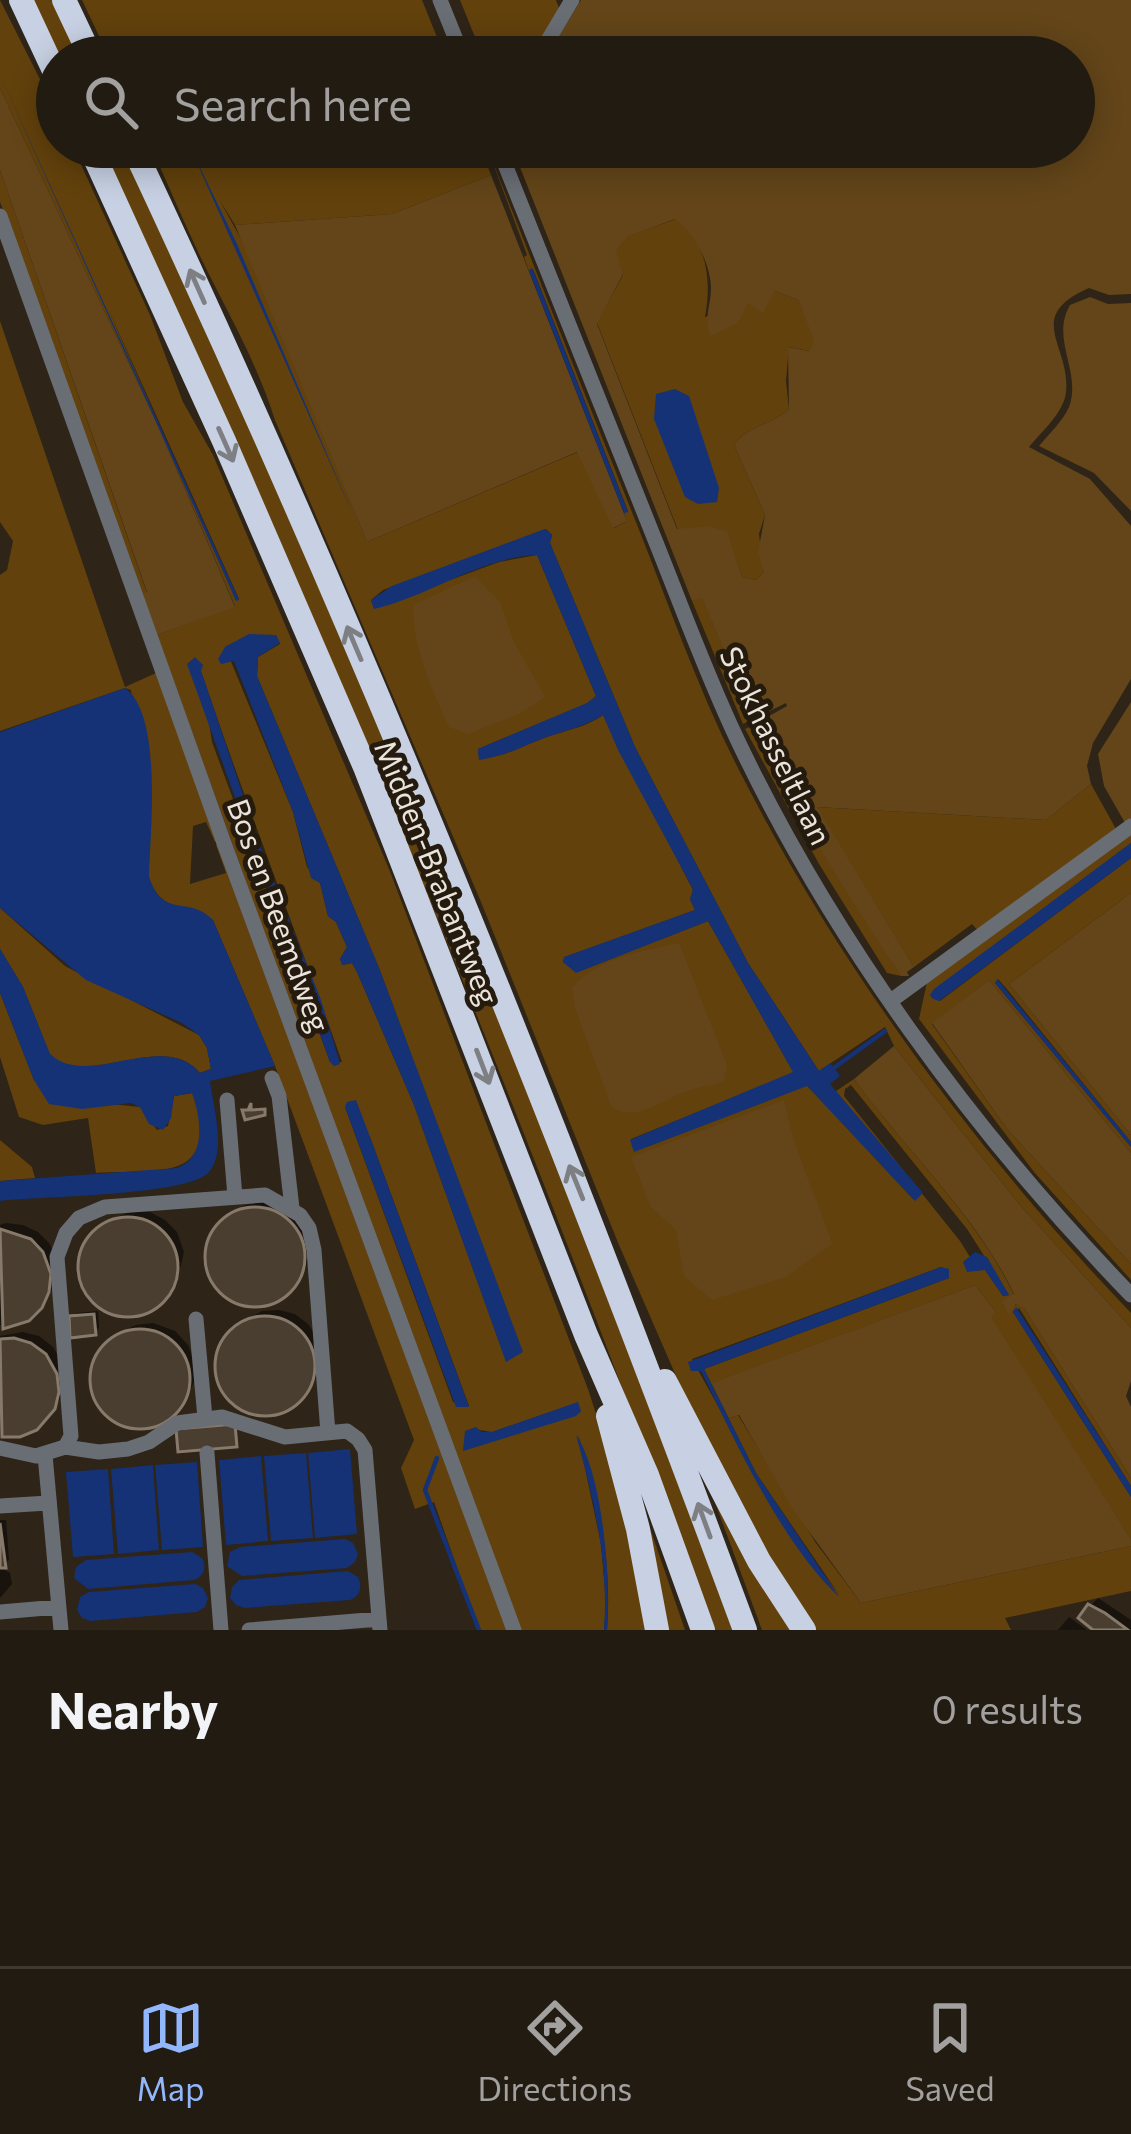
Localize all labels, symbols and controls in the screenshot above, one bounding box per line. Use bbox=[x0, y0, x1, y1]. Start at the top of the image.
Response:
search box bbox=[36, 36, 1095, 168]
icon: search bbox=[78, 69, 144, 135]
text: Search here bbox=[174, 75, 412, 130]
one-way arrow bbox=[184, 269, 206, 305]
one-way arrow bbox=[216, 426, 238, 462]
one-way arrow bbox=[342, 626, 364, 662]
street label: Stokhasseltlaan bbox=[713, 640, 841, 850]
street label: Midden-Brabantweg bbox=[368, 734, 508, 1010]
street label: Bos en Beemdweg bbox=[221, 793, 339, 1037]
one-way arrow bbox=[473, 1047, 495, 1084]
one-way arrow bbox=[564, 1164, 585, 1201]
one-way arrow bbox=[692, 1503, 713, 1540]
text: Nearby bbox=[48, 1677, 218, 1740]
text: 0 results bbox=[931, 1684, 1083, 1732]
tab: Map bbox=[137, 1995, 205, 2108]
tab: Directions bbox=[478, 1995, 632, 2108]
tab: Saved bbox=[905, 1995, 994, 2108]

